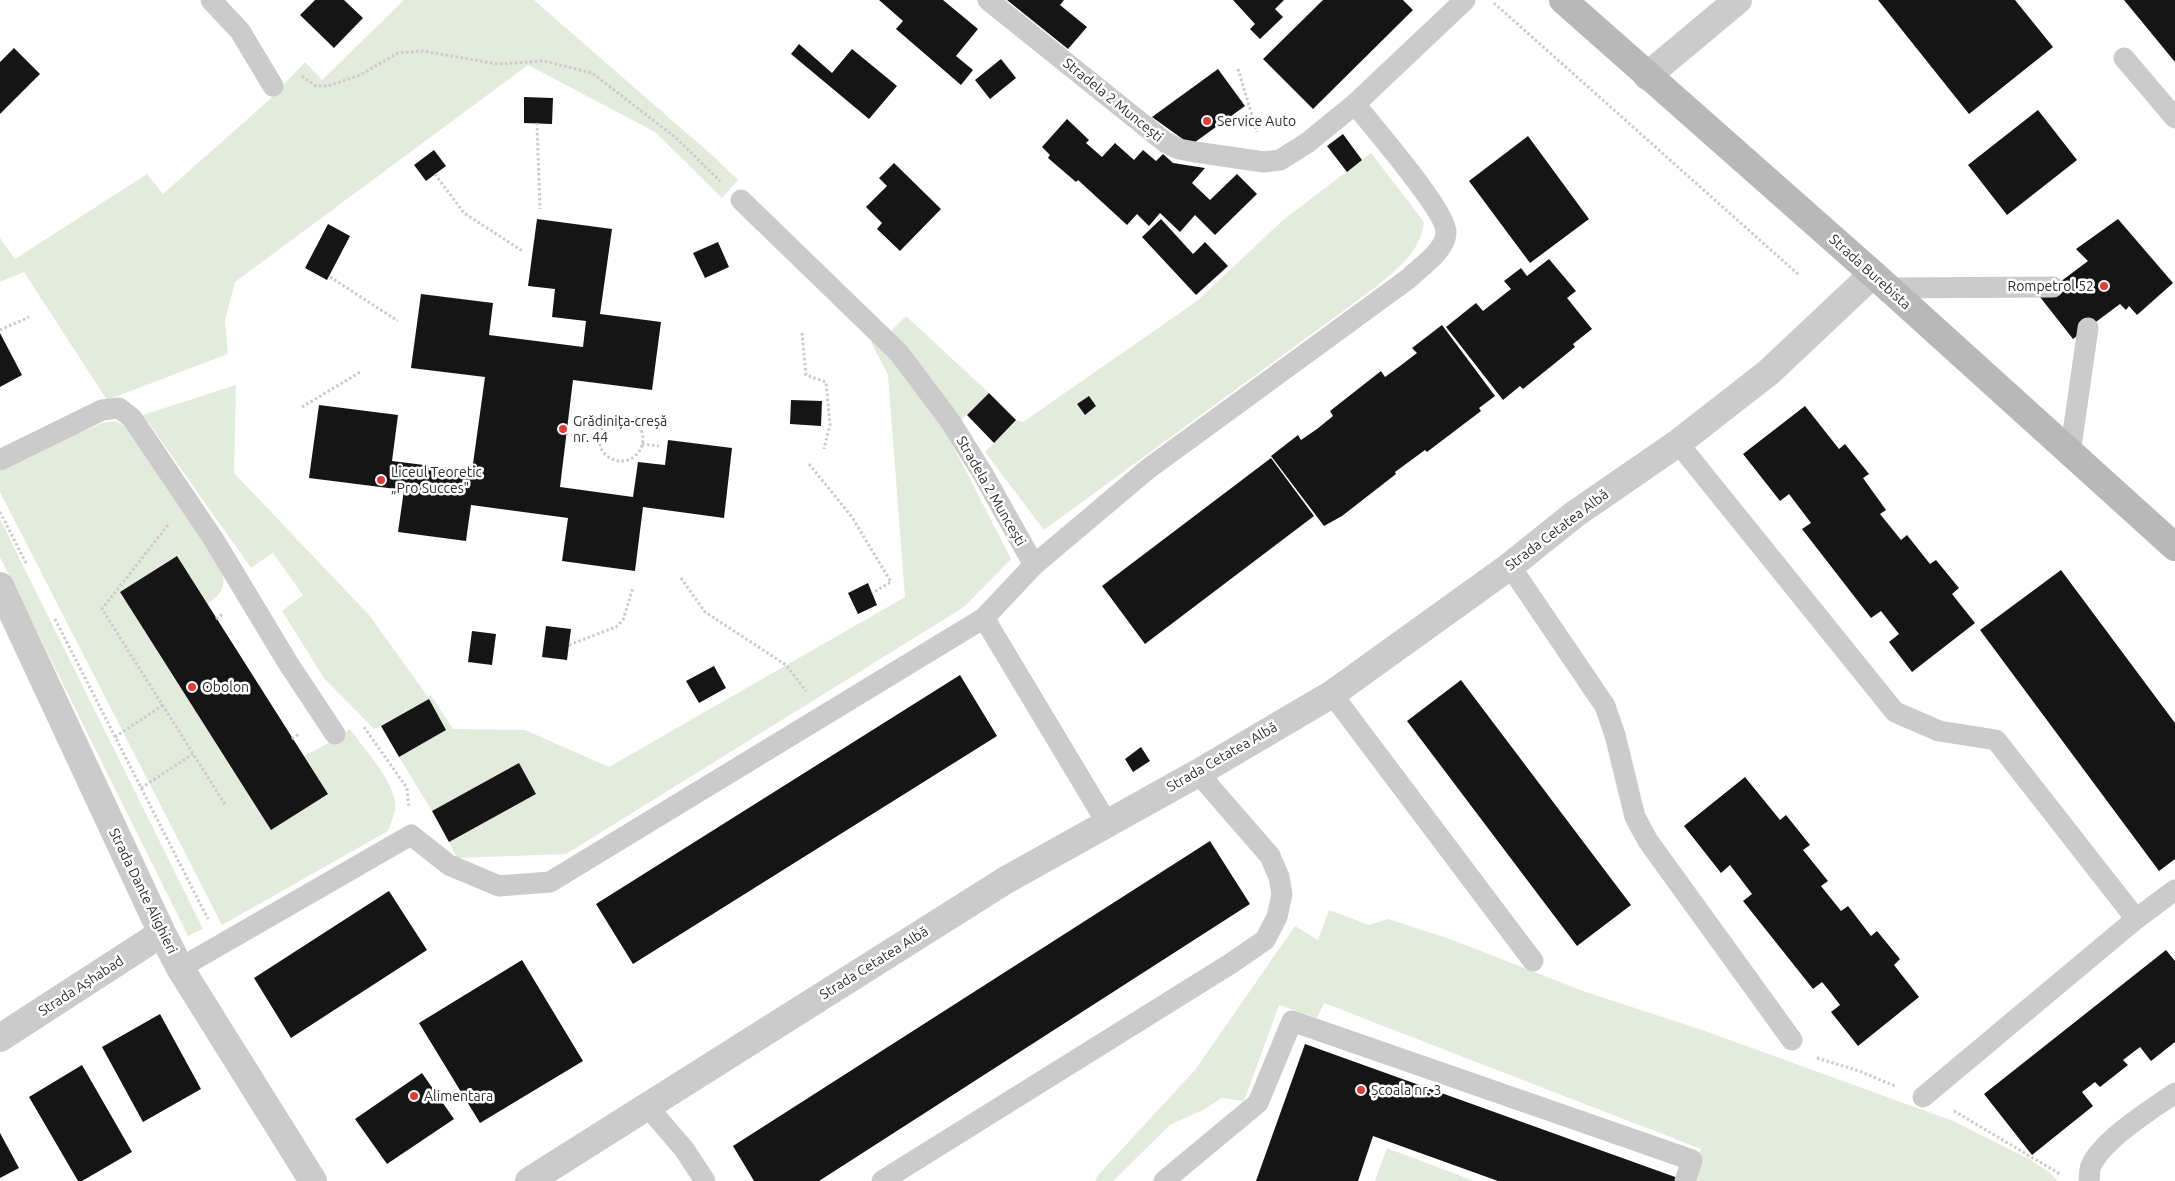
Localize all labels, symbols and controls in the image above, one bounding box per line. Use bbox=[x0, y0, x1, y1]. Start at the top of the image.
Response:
street label: Stradela 2 Muncești bbox=[1060, 55, 1166, 145]
place label: Service Auto bbox=[1217, 113, 1296, 129]
marker: Service Auto bbox=[1201, 115, 1213, 127]
street label: Strada Burebista bbox=[1826, 231, 1914, 313]
place label: Rompetrol 52 bbox=[2007, 278, 2094, 294]
marker: Rompetrol 52 bbox=[2098, 280, 2110, 292]
place label: Grădinița-creșă nr. 44 bbox=[573, 413, 667, 446]
marker: Grădinița-creșă nr. 44 bbox=[557, 423, 569, 435]
street label: Stradela 2 Muncești bbox=[953, 433, 1029, 549]
place label: Liceul Teoretic „Pro Succes" bbox=[391, 464, 482, 497]
marker: Liceul Teoretic „Pro Succes" bbox=[375, 474, 387, 486]
street label: Strada Cetatea Albă bbox=[1502, 486, 1612, 574]
place label: Obolon bbox=[202, 679, 249, 695]
marker: Obolon bbox=[186, 681, 198, 693]
street label: Strada Cetatea Albă bbox=[1164, 719, 1280, 795]
street label: Strada Dante Alighieri bbox=[105, 826, 181, 956]
street label: Strada Cetatea Albă bbox=[817, 923, 931, 1003]
street label: Strada Așhabad bbox=[35, 952, 127, 1020]
place label: Școala nr. 3 bbox=[1371, 1082, 1441, 1098]
marker: Școala nr. 3 bbox=[1355, 1084, 1367, 1096]
place label: Alimentara bbox=[424, 1088, 493, 1104]
marker: Alimentara bbox=[408, 1090, 420, 1102]

